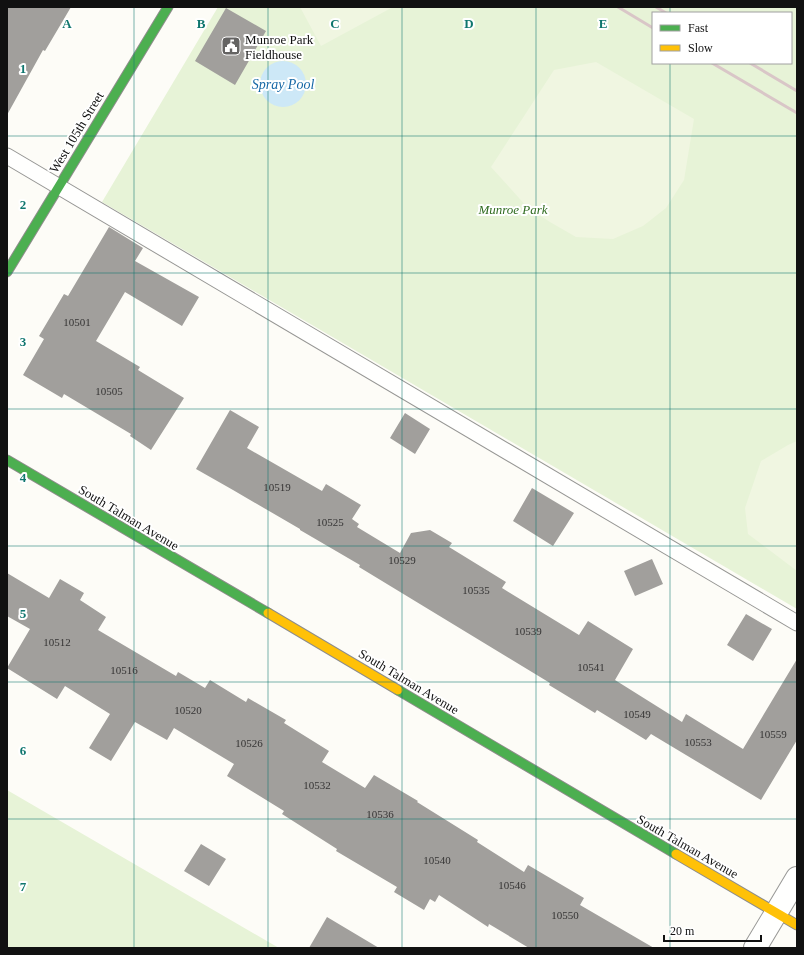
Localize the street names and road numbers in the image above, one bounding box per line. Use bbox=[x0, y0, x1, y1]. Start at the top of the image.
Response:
street label: West 105th Street bbox=[46, 89, 107, 176]
street label: South Talman Avenue bbox=[76, 482, 182, 553]
street label: South Talman Avenue bbox=[356, 646, 462, 717]
street label: South Talman Avenue bbox=[635, 811, 741, 882]

